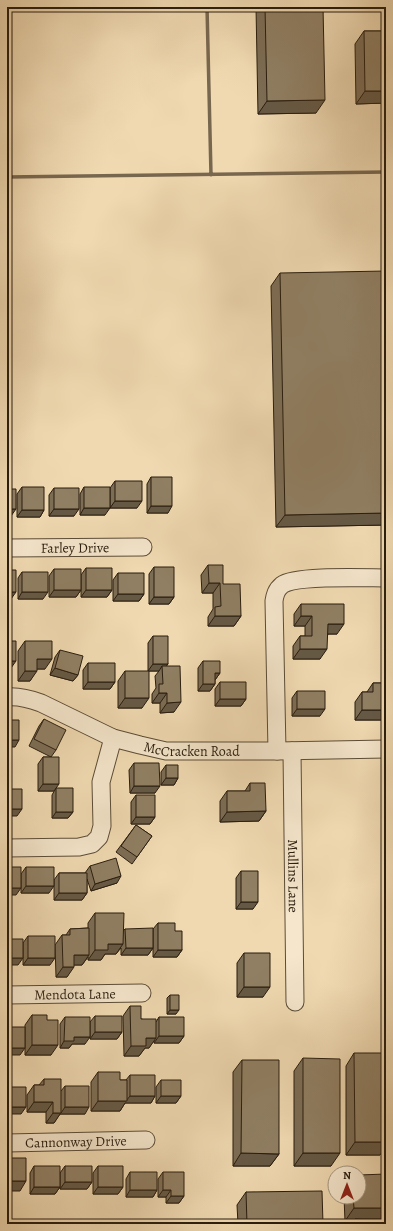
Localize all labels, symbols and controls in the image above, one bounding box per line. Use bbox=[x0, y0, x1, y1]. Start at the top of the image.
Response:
street label: Farley Drive bbox=[41, 538, 109, 558]
street label: McCracken Road bbox=[142, 737, 240, 762]
street label: Mullins Lane bbox=[283, 839, 303, 913]
street label: Mendota Lane bbox=[34, 984, 116, 1005]
street label: Cannonway Drive bbox=[25, 1131, 127, 1153]
north arrow bbox=[327, 1165, 367, 1205]
text: N bbox=[343, 1168, 351, 1183]

